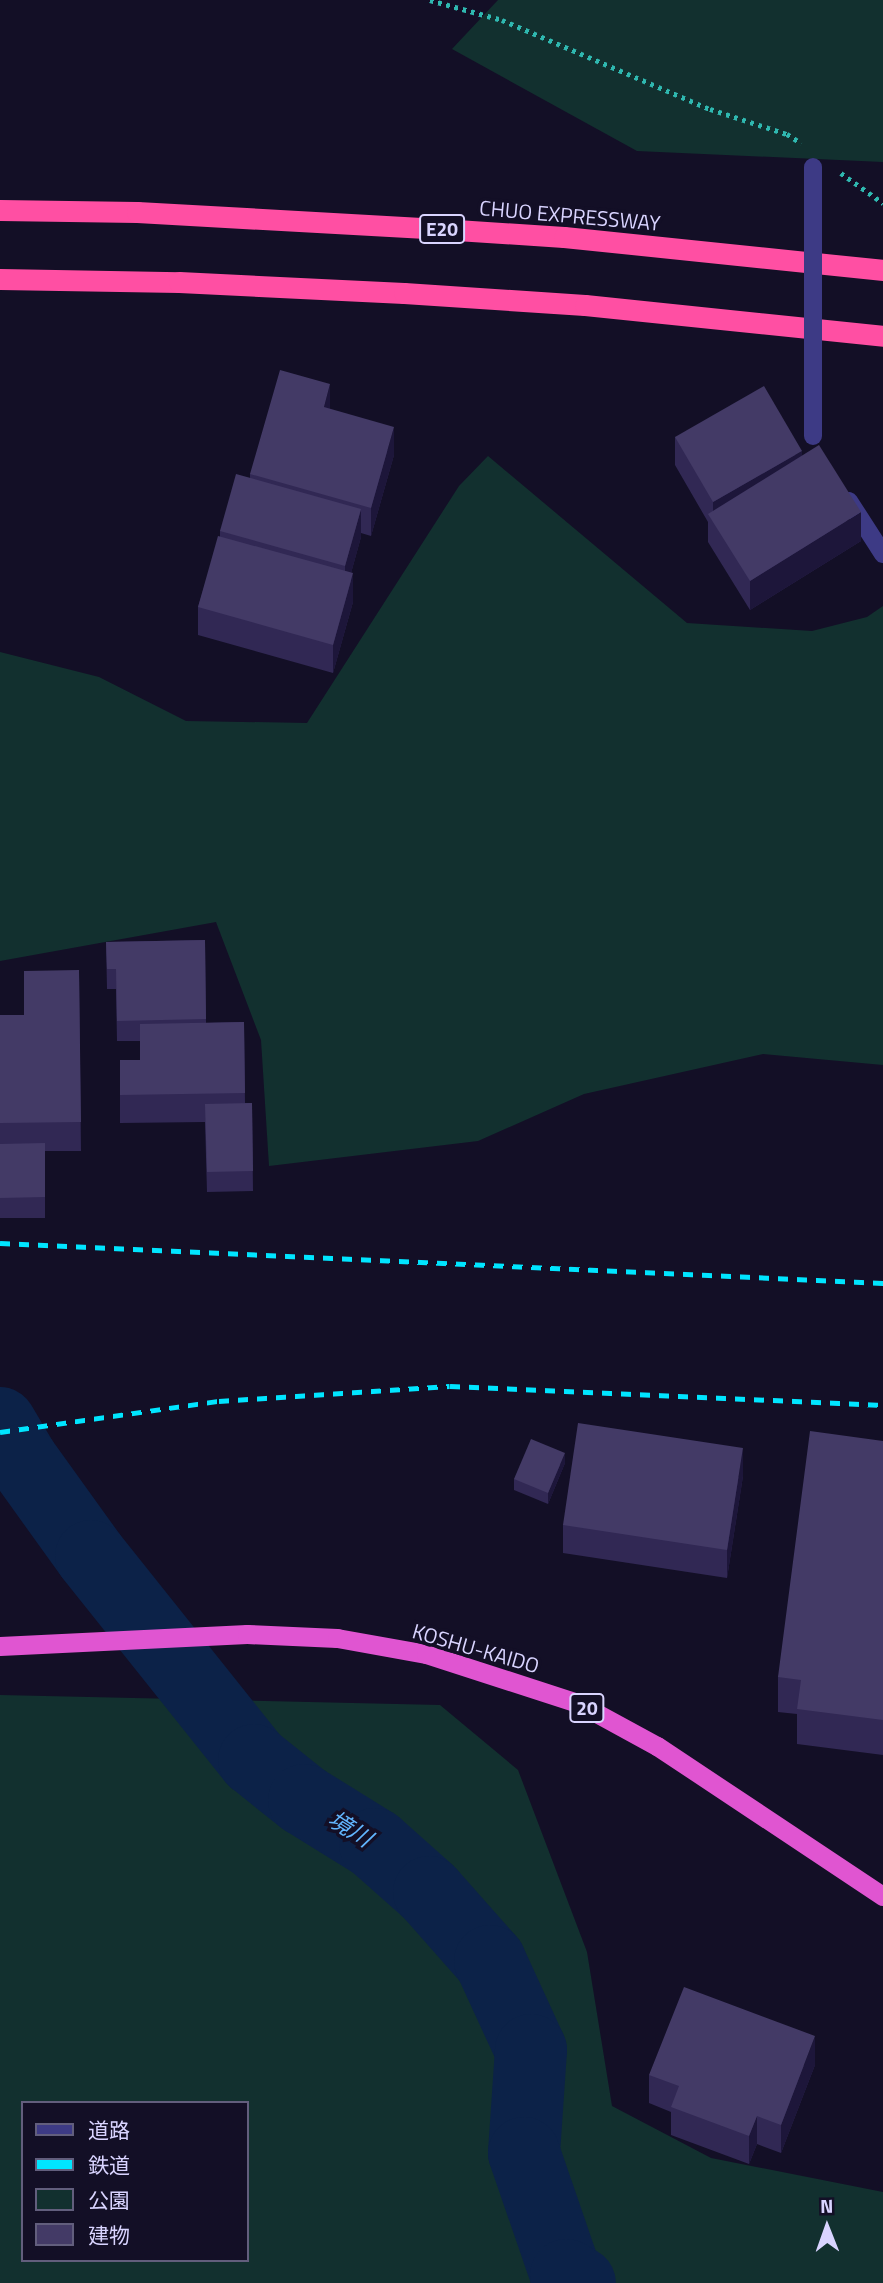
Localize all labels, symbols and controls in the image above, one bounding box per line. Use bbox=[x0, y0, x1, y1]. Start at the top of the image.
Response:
street label: CHUO EXPRESSWAY bbox=[478, 195, 662, 235]
road number: E20 bbox=[418, 214, 466, 244]
street label: KOSHU-KAIDO bbox=[410, 1618, 542, 1678]
road number: 20 bbox=[568, 1692, 606, 1724]
water label: 境川 bbox=[323, 1805, 377, 1853]
legend bbox=[21, 2101, 248, 2262]
text: 道路 bbox=[88, 2114, 130, 2146]
text: 鉄道 bbox=[88, 2149, 130, 2181]
text: 公園 bbox=[88, 2184, 130, 2216]
text: N bbox=[820, 2191, 833, 2220]
north arrow bbox=[792, 2192, 862, 2262]
text: 建物 bbox=[88, 2219, 130, 2251]

